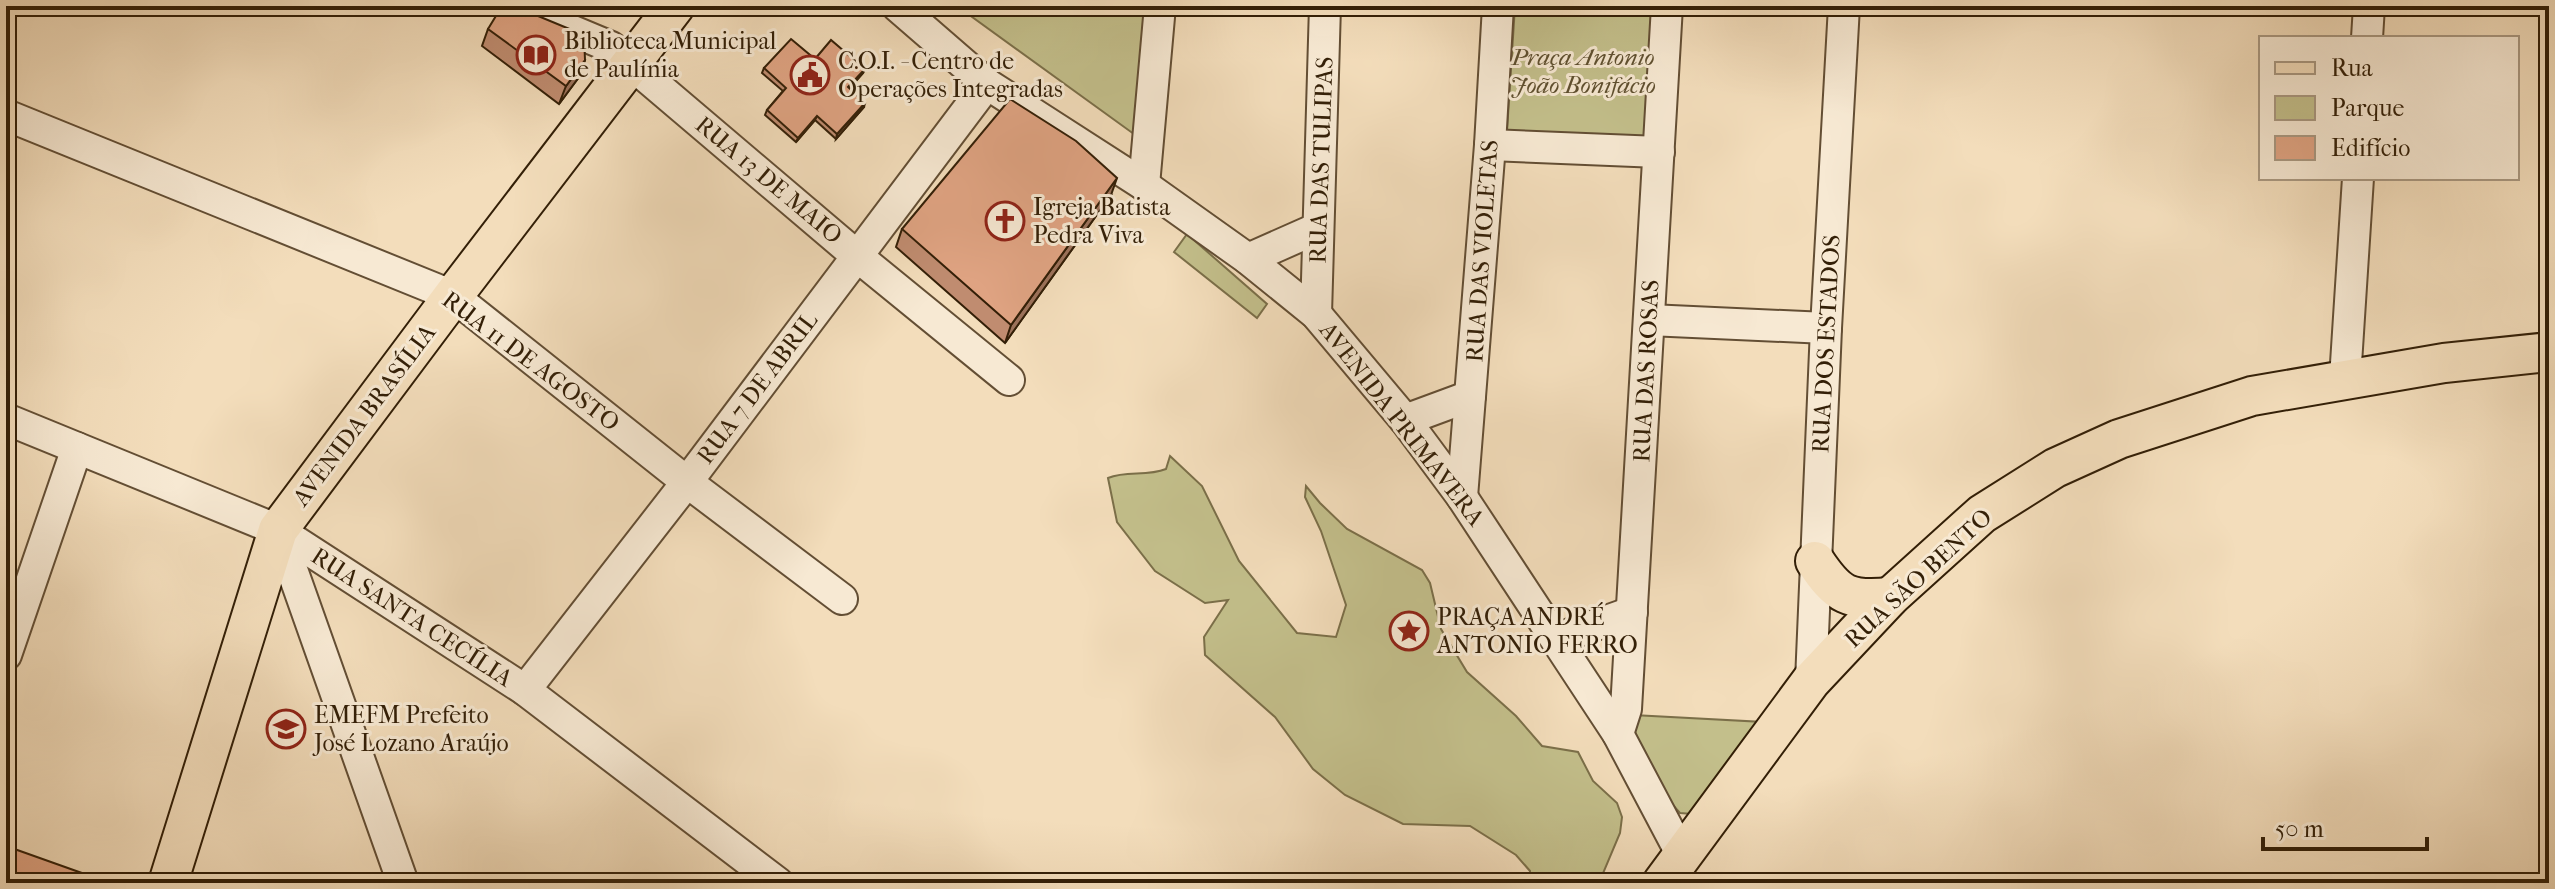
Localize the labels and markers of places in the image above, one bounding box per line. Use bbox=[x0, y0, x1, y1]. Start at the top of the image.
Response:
place label: Biblioteca Municipal de Paulínia bbox=[564, 27, 777, 83]
library icon: Biblioteca Municipal de Paulínia bbox=[515, 34, 557, 76]
place label: C.O.I. - Centro de Operações Integradas bbox=[838, 47, 1063, 104]
public building icon: C.O.I. - Centro de Operações Integradas bbox=[789, 54, 831, 96]
place label: Igreja Batista Pedra Viva bbox=[1033, 193, 1171, 249]
church icon: Igreja Batista Pedra Viva bbox=[984, 200, 1026, 242]
place label: PRAÇA ANDRÉ ANTONIO FERRO bbox=[1436, 602, 1638, 659]
place icon: PRAÇA ANDRÉ ANTONIO FERRO bbox=[1388, 610, 1430, 652]
place label: EMEFM Prefeito José Lozano Araújo bbox=[312, 701, 509, 757]
school or university icon: EMEFM Prefeito José Lozano Araújo bbox=[265, 708, 307, 750]

